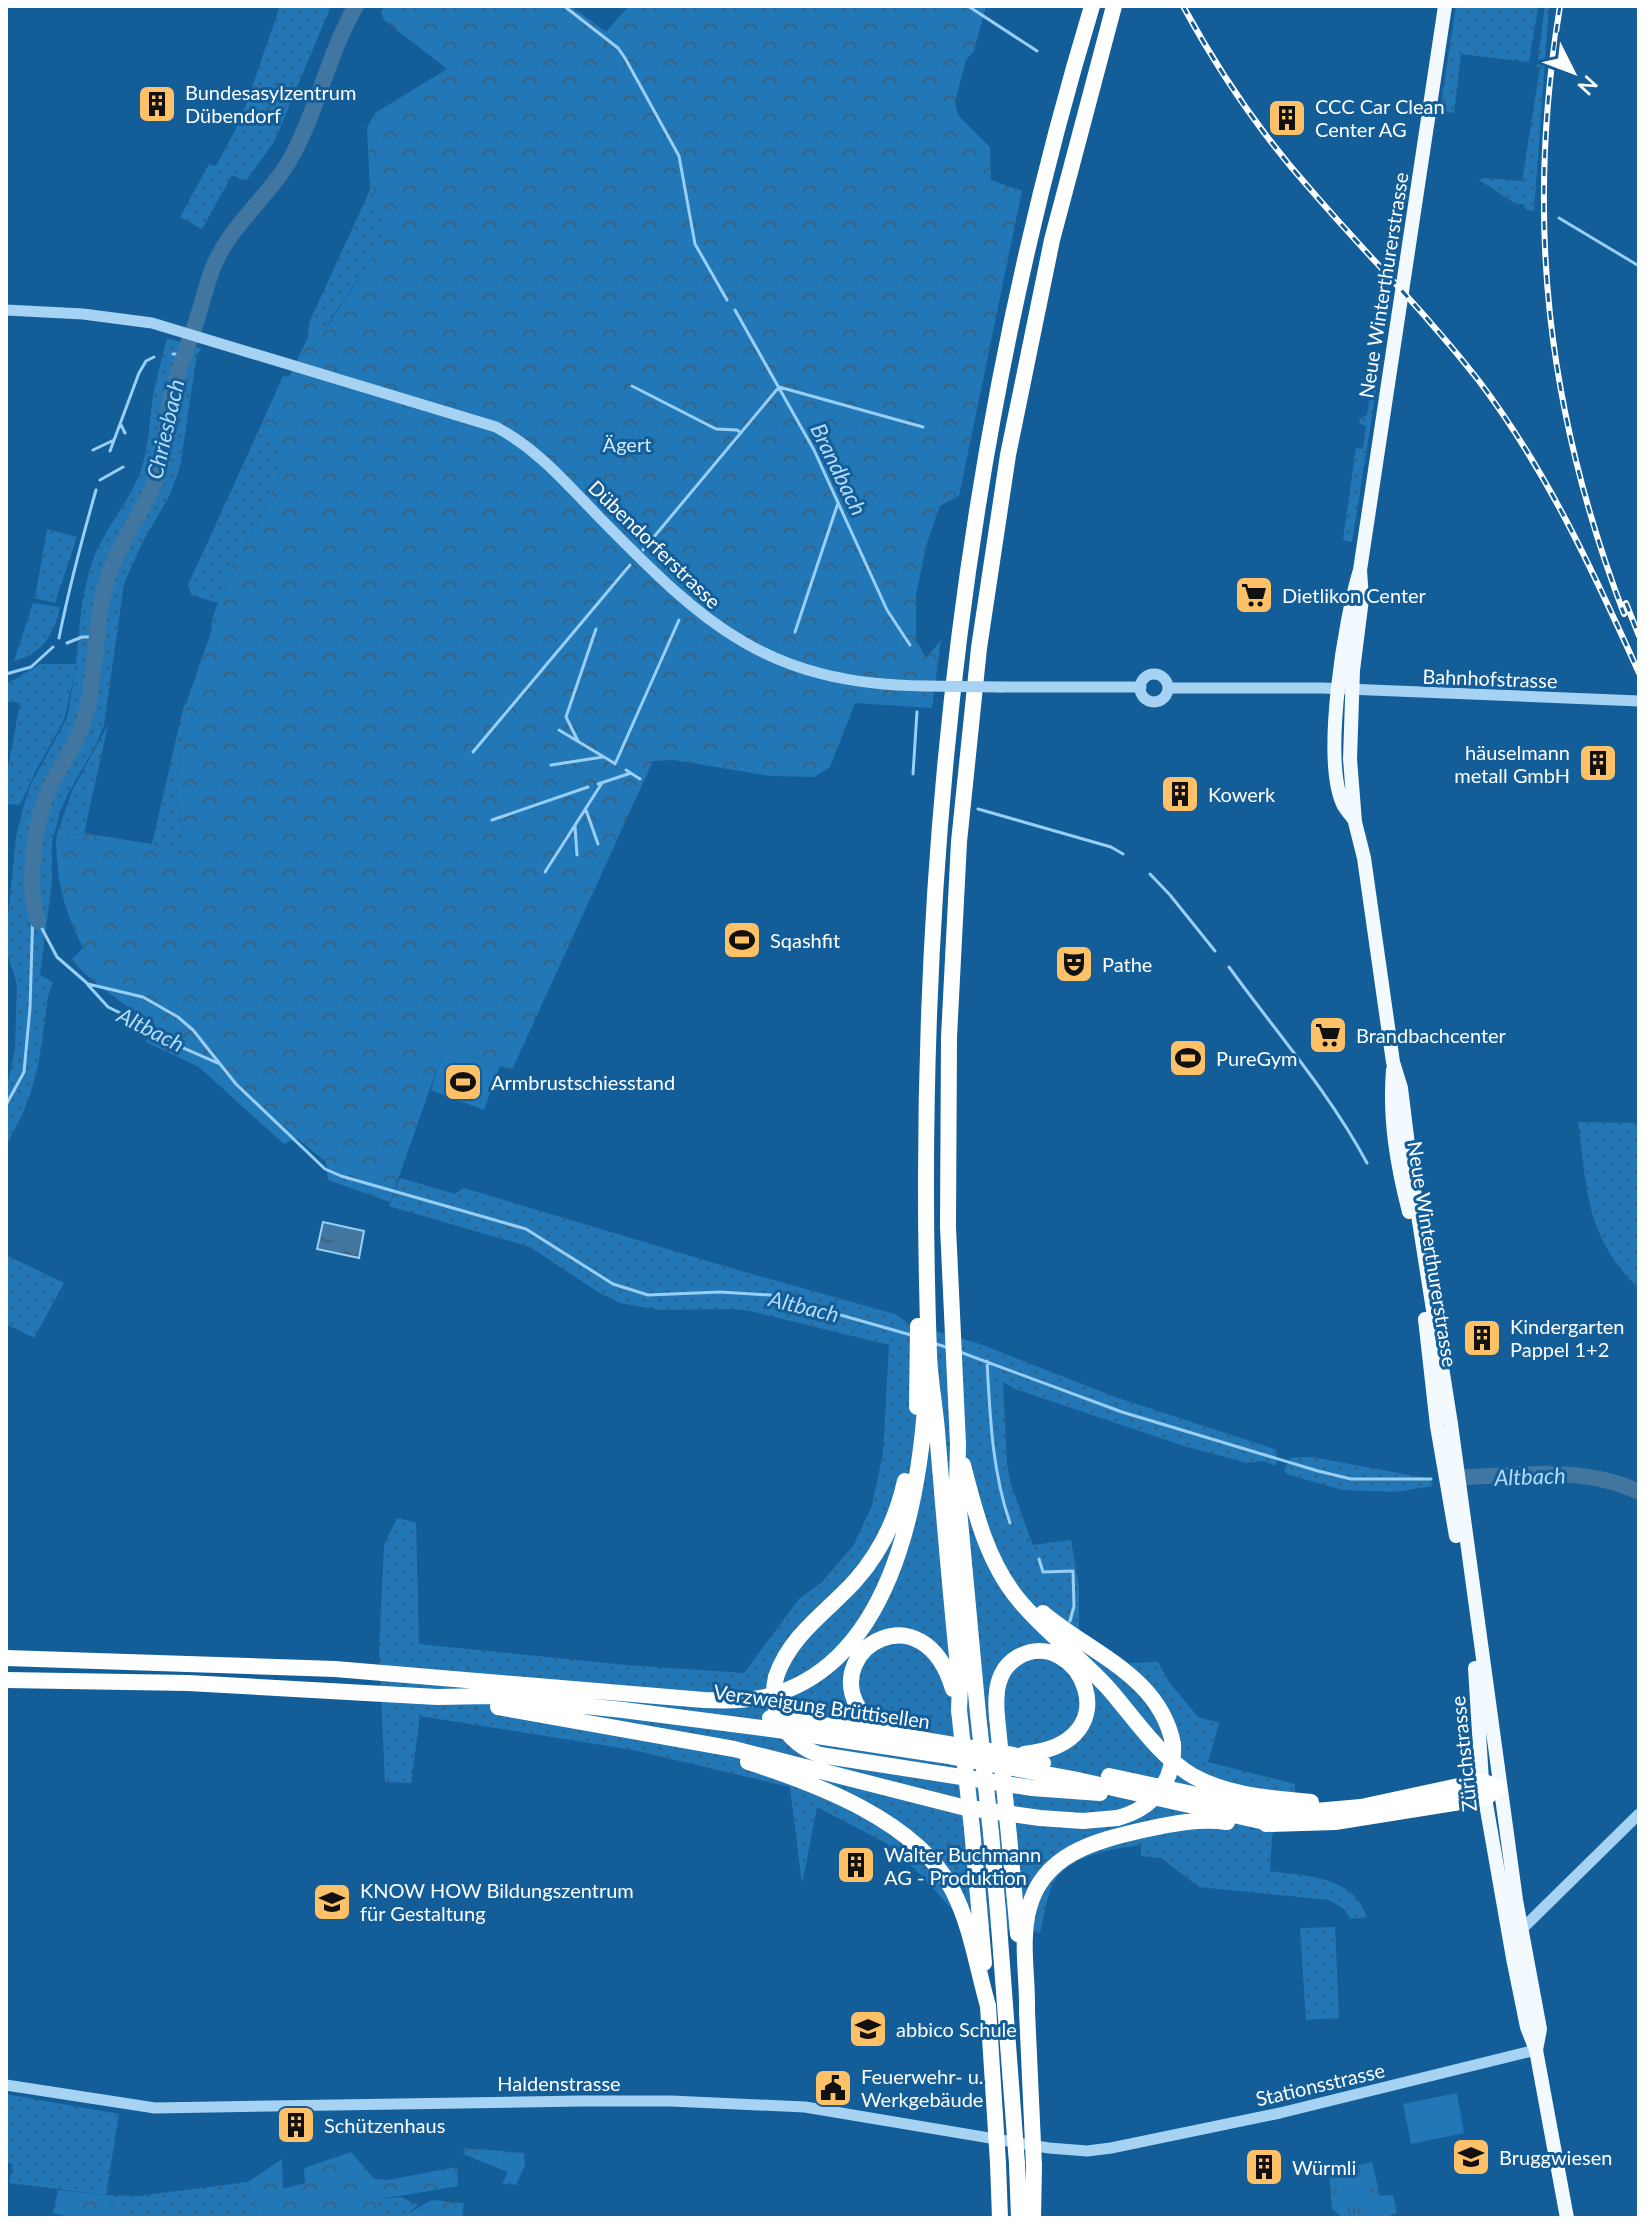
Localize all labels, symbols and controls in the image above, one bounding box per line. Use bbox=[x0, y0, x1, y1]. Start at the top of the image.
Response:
north arrow bbox=[1533, 32, 1613, 112]
text: N bbox=[1573, 70, 1604, 101]
place label: Bundesasylzentrum Dübendorf bbox=[185, 80, 356, 127]
building icon: Bundesasylzentrum Dübendorf bbox=[136, 83, 178, 125]
place label: CCC Car Clean Center AG bbox=[1315, 94, 1445, 141]
building icon: CCC Car Clean Center AG bbox=[1266, 97, 1308, 139]
street label: Neue Winterthurerstrasse bbox=[1353, 170, 1413, 400]
water label: Chriesbach bbox=[140, 376, 190, 482]
water label: Brandbach bbox=[805, 419, 873, 519]
park label: Ägert bbox=[603, 432, 651, 456]
street label: Dübendorferstrasse bbox=[584, 475, 726, 613]
supermarket icon: Dietlikon Center bbox=[1233, 574, 1275, 616]
place label: Dietlikon Center bbox=[1282, 583, 1427, 607]
street label: Bahnhofstrasse bbox=[1422, 664, 1558, 692]
place label: häuselmann metall GmbH bbox=[1454, 740, 1570, 787]
building icon: häuselmann metall GmbH bbox=[1577, 742, 1619, 784]
building icon: Kowerk bbox=[1159, 773, 1201, 815]
place label: Kowerk bbox=[1208, 782, 1276, 806]
sports icon: Sqashfit bbox=[721, 919, 763, 961]
place label: Sqashfit bbox=[770, 928, 840, 952]
theatre icon: Pathe bbox=[1053, 943, 1095, 985]
place label: Pathe bbox=[1102, 952, 1152, 976]
water label: Altbach bbox=[112, 1000, 189, 1057]
supermarket icon: Brandbachcenter bbox=[1307, 1014, 1349, 1056]
place label: Brandbachcenter bbox=[1356, 1023, 1507, 1047]
sports icon: PureGym bbox=[1167, 1037, 1209, 1079]
place label: PureGym bbox=[1216, 1046, 1297, 1070]
sports icon: Armbrustschiesstand bbox=[442, 1061, 484, 1103]
place label: Armbrustschiesstand bbox=[491, 1070, 675, 1094]
street label: Neue Winterthurerstrasse bbox=[1403, 1139, 1463, 1369]
water label: Altbach bbox=[765, 1284, 842, 1328]
place label: Kindergarten Pappel 1+2 bbox=[1510, 1314, 1624, 1361]
building icon: Kindergarten Pappel 1+2 bbox=[1461, 1317, 1503, 1359]
water label: Altbach bbox=[1493, 1461, 1566, 1491]
street label: Verzweigung Brüttisellen bbox=[712, 1679, 932, 1733]
street label: Zürichstrasse bbox=[1445, 1695, 1481, 1813]
place label: Walter Buchmann AG - Produktion bbox=[884, 1842, 1041, 1889]
building icon: Walter Buchmann AG - Produktion bbox=[835, 1844, 877, 1886]
place label: KNOW HOW Bildungszentrum für Gestaltung bbox=[360, 1878, 634, 1925]
school or university icon: KNOW HOW Bildungszentrum für Gestaltung bbox=[311, 1881, 353, 1923]
school or university icon: abbico Schule bbox=[847, 2008, 889, 2050]
place label: abbico Schule bbox=[896, 2017, 1017, 2041]
street label: Stationsstrasse bbox=[1253, 2058, 1387, 2110]
place label: Feuerwehr- u. Werkgebäude bbox=[861, 2064, 984, 2111]
public building icon: Feuerwehr- u. Werkgebäude bbox=[812, 2067, 854, 2109]
street label: Haldenstrasse bbox=[497, 2071, 621, 2095]
building icon: Schützenhaus bbox=[275, 2104, 317, 2146]
place label: Schützenhaus bbox=[324, 2113, 445, 2137]
school or university icon: Bruggwiesen bbox=[1450, 2136, 1492, 2178]
place label: Bruggwiesen bbox=[1499, 2145, 1612, 2169]
building icon: Würmli bbox=[1243, 2146, 1285, 2188]
place label: Würmli bbox=[1292, 2155, 1356, 2179]

